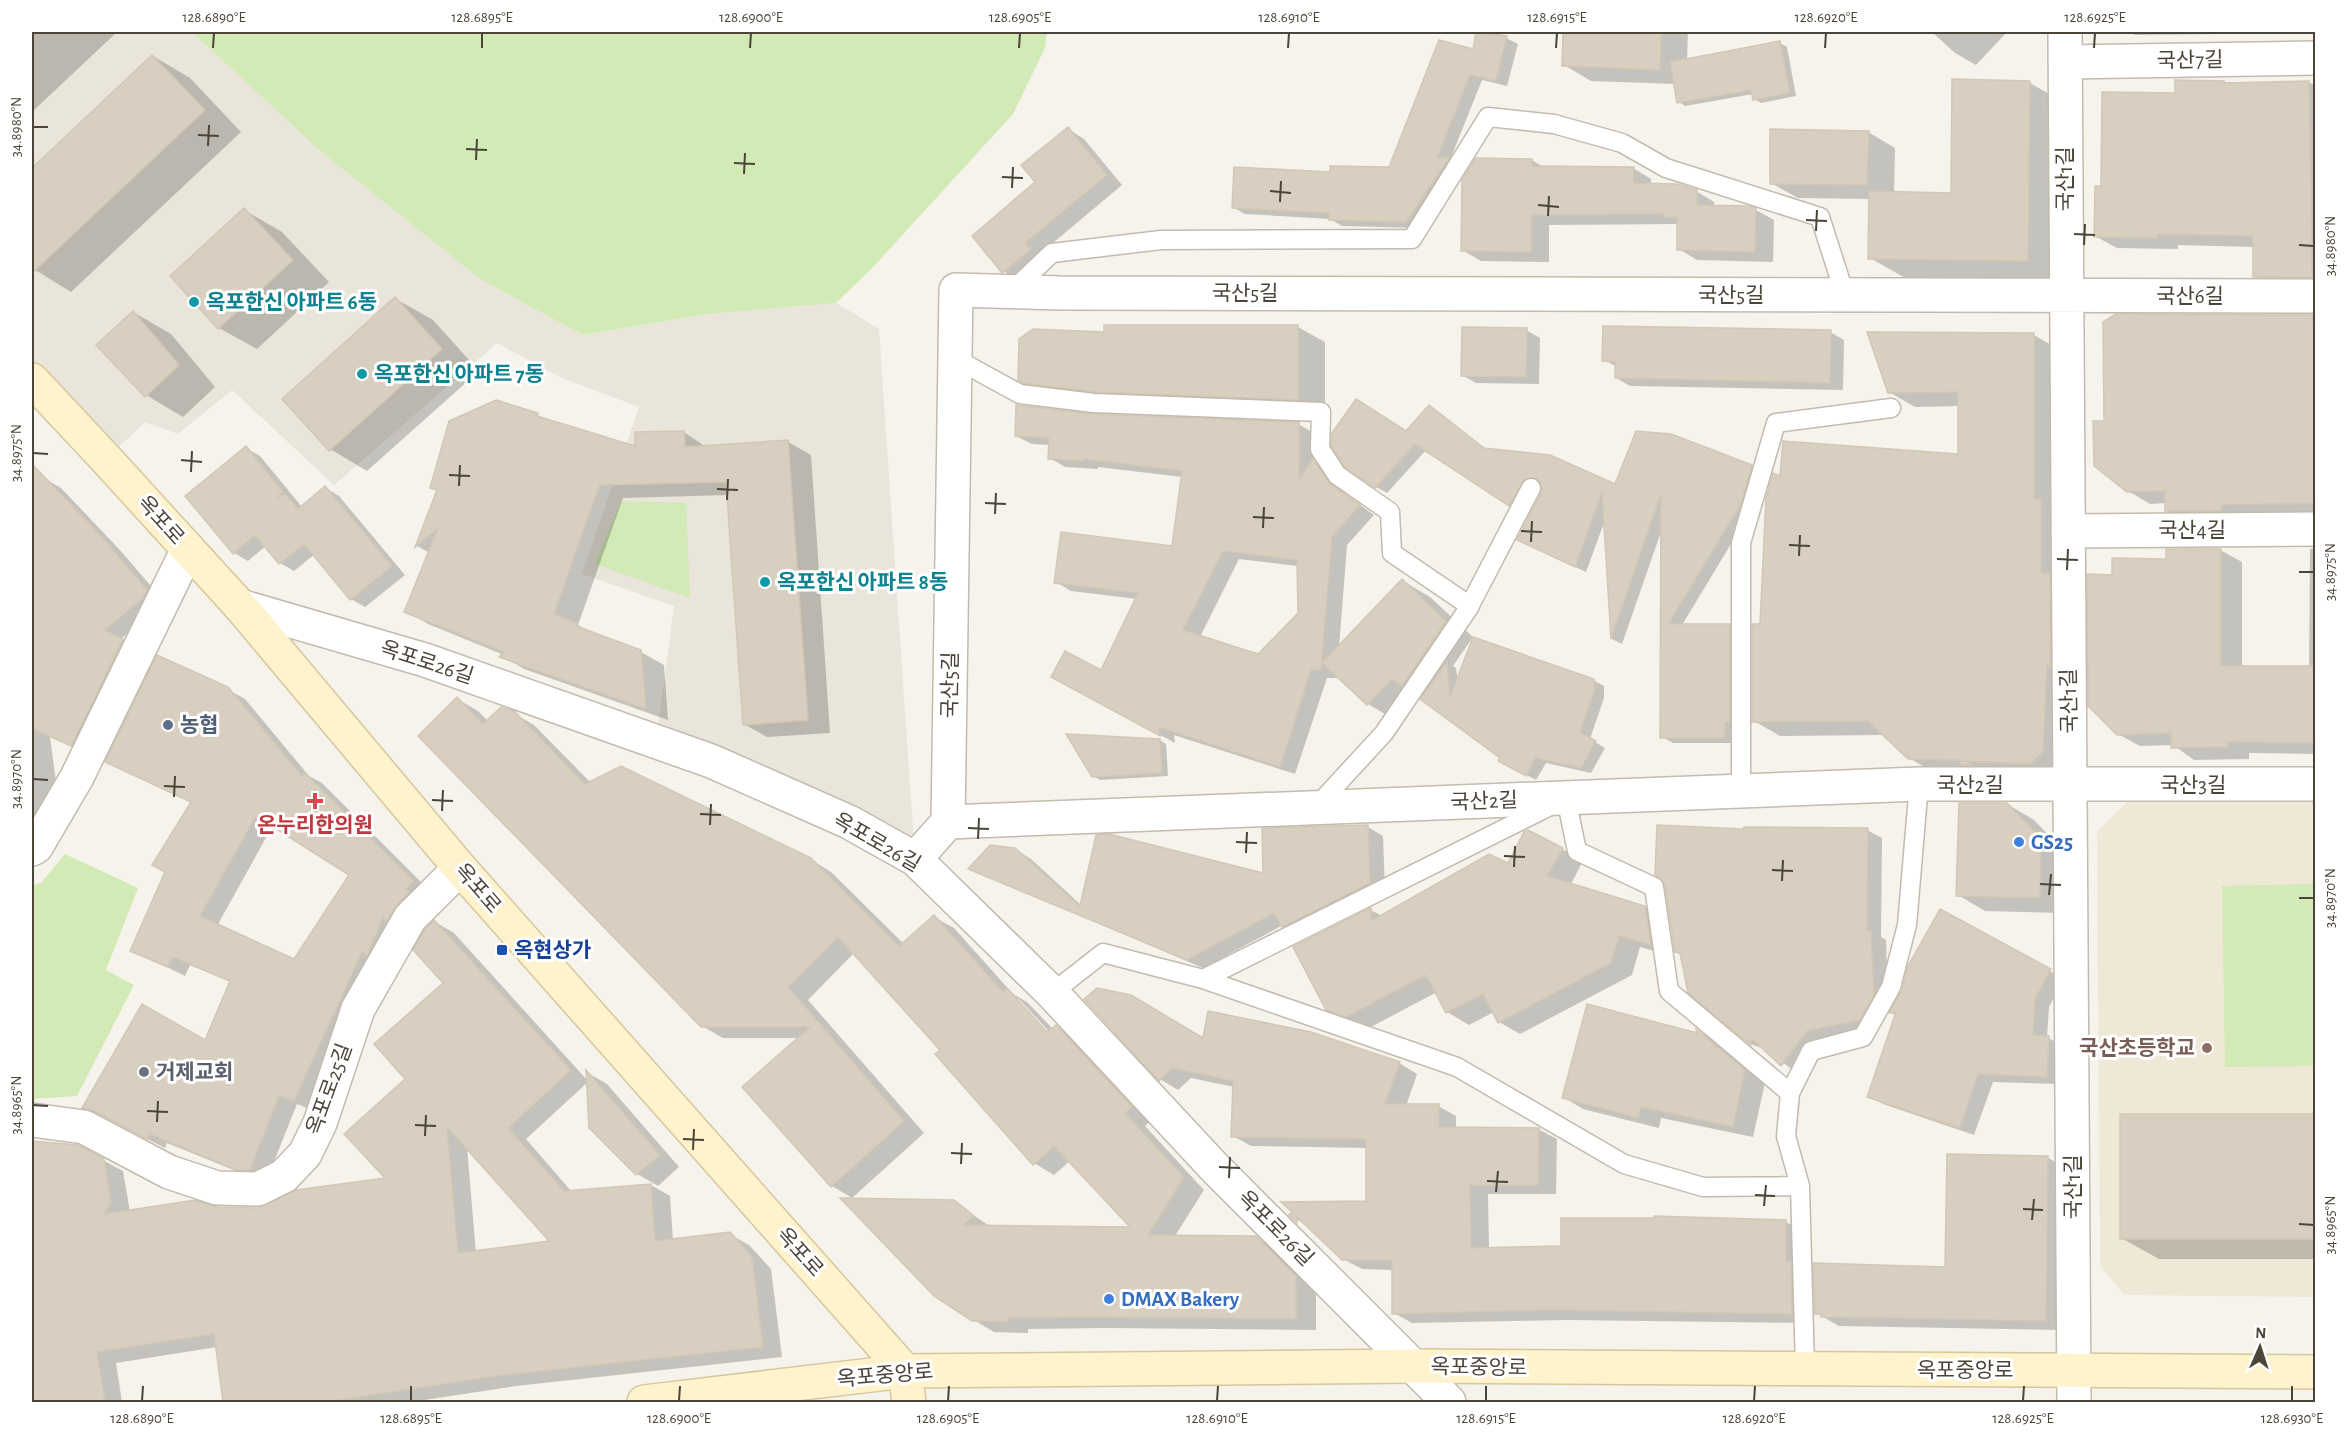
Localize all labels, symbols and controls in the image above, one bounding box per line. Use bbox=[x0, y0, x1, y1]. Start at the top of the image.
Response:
text: 128.6890°E bbox=[182, 10, 246, 25]
text: 128.6895°E bbox=[451, 10, 513, 25]
text: 128.6900°E bbox=[719, 10, 783, 25]
text: 128.6905°E bbox=[989, 10, 1051, 25]
text: 128.6910°E bbox=[1258, 10, 1320, 25]
text: 128.6915°E bbox=[1527, 10, 1587, 25]
text: 128.6920°E bbox=[1794, 10, 1858, 25]
text: 128.6925°E bbox=[2064, 10, 2126, 25]
street label: 국산7길 bbox=[2156, 48, 2224, 72]
text: 34.8980°N bbox=[9, 97, 24, 157]
street label: 국산1길 bbox=[2054, 146, 2076, 212]
text: 34.8980°N bbox=[2323, 216, 2338, 276]
street label: 국산5길 bbox=[1212, 282, 1278, 304]
street label: 국산5길 bbox=[1698, 284, 1764, 306]
street label: 국산6길 bbox=[2156, 285, 2224, 307]
place label: 옥포한신 아파트 6동 bbox=[206, 291, 377, 313]
marker: 옥포한신 아파트 6동 bbox=[187, 295, 201, 309]
place label: 옥포한신 아파트 7동 bbox=[374, 363, 544, 385]
marker: 옥포한신 아파트 7동 bbox=[355, 367, 369, 381]
text: 34.8975°N bbox=[9, 424, 24, 482]
street label: 옥포로 bbox=[133, 492, 188, 549]
street label: 국산4길 bbox=[2158, 519, 2226, 541]
text: 34.8975°N bbox=[2323, 543, 2338, 601]
place label: 옥포한신 아파트 8동 bbox=[777, 571, 948, 593]
marker: 옥포한신 아파트 8동 bbox=[758, 575, 772, 589]
street label: 옥포로26길 bbox=[378, 637, 476, 687]
street label: 국산5길 bbox=[938, 651, 962, 719]
street label: 국산1길 bbox=[2057, 668, 2081, 734]
place label: 농협 bbox=[180, 714, 219, 736]
marker: 농협 bbox=[161, 718, 175, 732]
text: 34.8970°N bbox=[9, 749, 24, 809]
street label: 국산2길 bbox=[1936, 774, 2004, 796]
street label: 국산3길 bbox=[2160, 774, 2226, 796]
street label: 국산2길 bbox=[1450, 789, 1518, 813]
marker: 온누리한의원 bbox=[306, 792, 324, 810]
street label: 옥포로26길 bbox=[830, 808, 924, 876]
place label: 온누리한의원 bbox=[257, 814, 373, 836]
place label: GS25 bbox=[2031, 832, 2073, 853]
marker: GS25 bbox=[2012, 835, 2026, 849]
street label: 옥포로 bbox=[451, 860, 505, 917]
text: 34.8970°N bbox=[2323, 868, 2338, 928]
place label: 옥현상가 bbox=[514, 939, 591, 961]
marker: 옥현상가 bbox=[495, 943, 509, 957]
place label: 국산초등학교 bbox=[2079, 1037, 2195, 1059]
street label: 옥포로25길 bbox=[302, 1040, 356, 1138]
marker: 국산초등학교 bbox=[2200, 1041, 2214, 1055]
place label: 거제교회 bbox=[156, 1061, 233, 1083]
marker: 거제교회 bbox=[137, 1065, 151, 1079]
text: 34.8965°N bbox=[9, 1076, 24, 1134]
street label: 국산1길 bbox=[2062, 1154, 2084, 1220]
street label: 옥포로26길 bbox=[1234, 1186, 1318, 1270]
text: 34.8965°N bbox=[2323, 1196, 2338, 1254]
street label: 옥포로 bbox=[772, 1224, 827, 1281]
place label: DMAX Bakery bbox=[1121, 1289, 1240, 1310]
marker: DMAX Bakery bbox=[1102, 1292, 1116, 1306]
north arrow bbox=[2230, 1317, 2290, 1377]
text: N bbox=[2255, 1325, 2267, 1341]
street label: 옥포중앙로 bbox=[1431, 1355, 1527, 1379]
street label: 옥포중앙로 bbox=[1917, 1359, 2013, 1381]
street label: 옥포중앙로 bbox=[836, 1360, 934, 1390]
text: 128.6890°E bbox=[110, 1411, 174, 1426]
text: 128.6895°E bbox=[380, 1411, 442, 1426]
text: 128.6900°E bbox=[647, 1411, 711, 1426]
text: 128.6905°E bbox=[917, 1411, 979, 1426]
text: 128.6910°E bbox=[1186, 1411, 1248, 1426]
text: 128.6915°E bbox=[1456, 1411, 1516, 1426]
text: 128.6920°E bbox=[1722, 1411, 1786, 1426]
text: 128.6925°E bbox=[1992, 1411, 2054, 1426]
text: 128.6930°E bbox=[2261, 1411, 2323, 1426]

